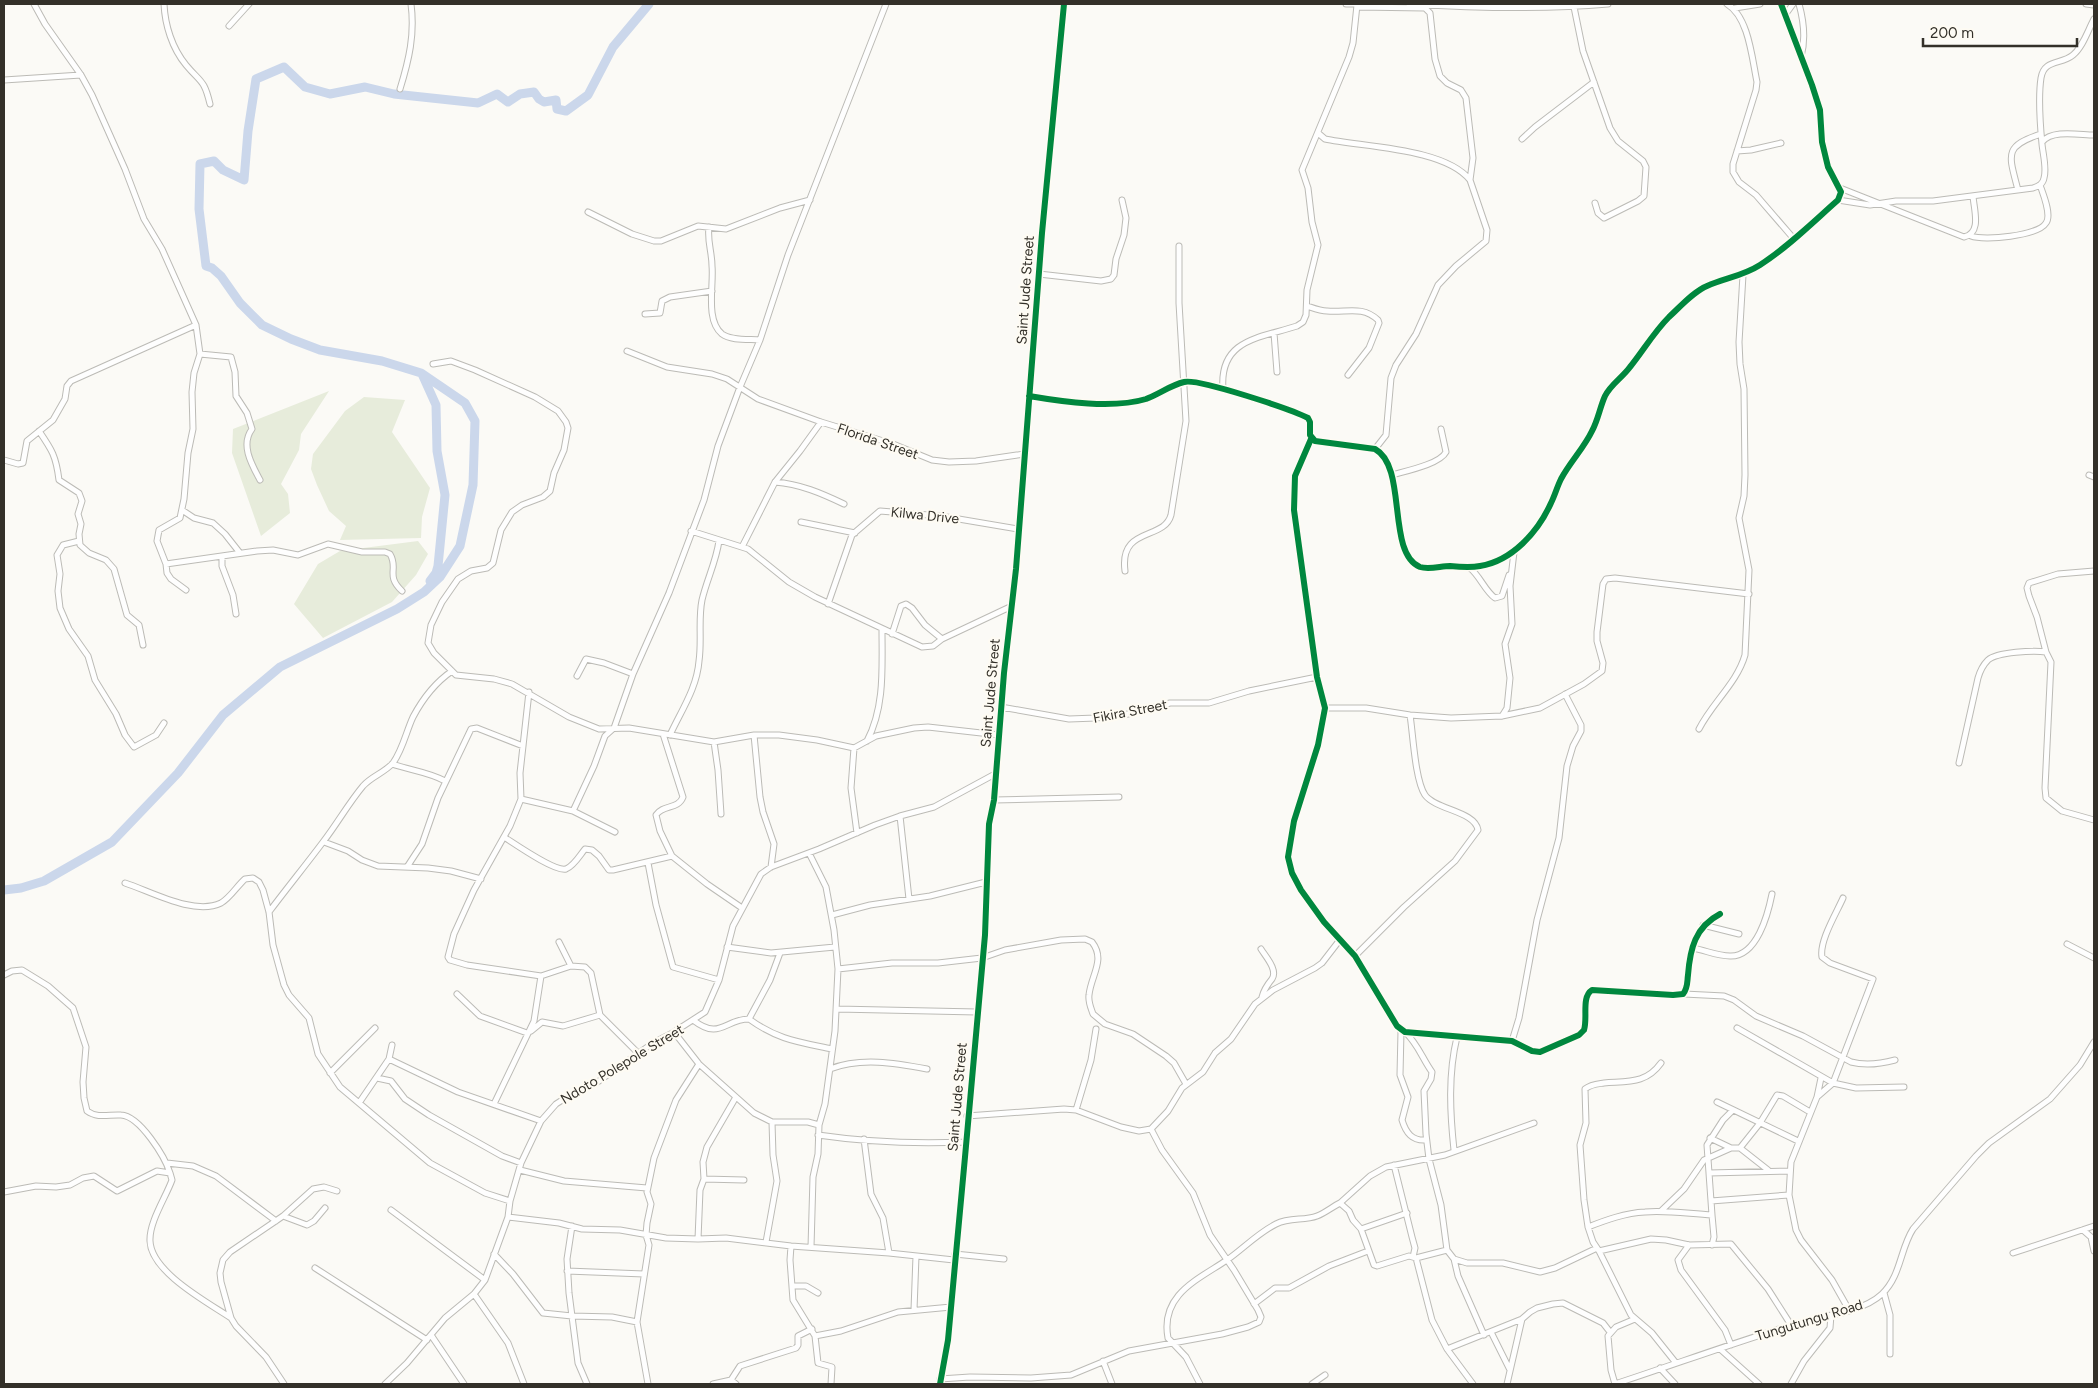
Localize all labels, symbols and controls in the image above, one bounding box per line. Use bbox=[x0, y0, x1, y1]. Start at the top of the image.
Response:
scale bar bbox=[1923, 15, 2077, 47]
text: 200 m bbox=[1930, 24, 1974, 42]
street label: Saint Jude Street bbox=[1013, 235, 1038, 345]
street label: Florida Street bbox=[835, 420, 921, 463]
street label: Kilwa Drive bbox=[890, 503, 960, 528]
street label: Saint Jude Street bbox=[977, 638, 1004, 748]
street label: Fikira Street bbox=[1091, 696, 1169, 727]
street label: Ndoto Polepole Street bbox=[558, 1021, 687, 1108]
street label: Saint Jude Street bbox=[944, 1042, 971, 1152]
street label: Tungutungu Road bbox=[1753, 1296, 1865, 1345]

